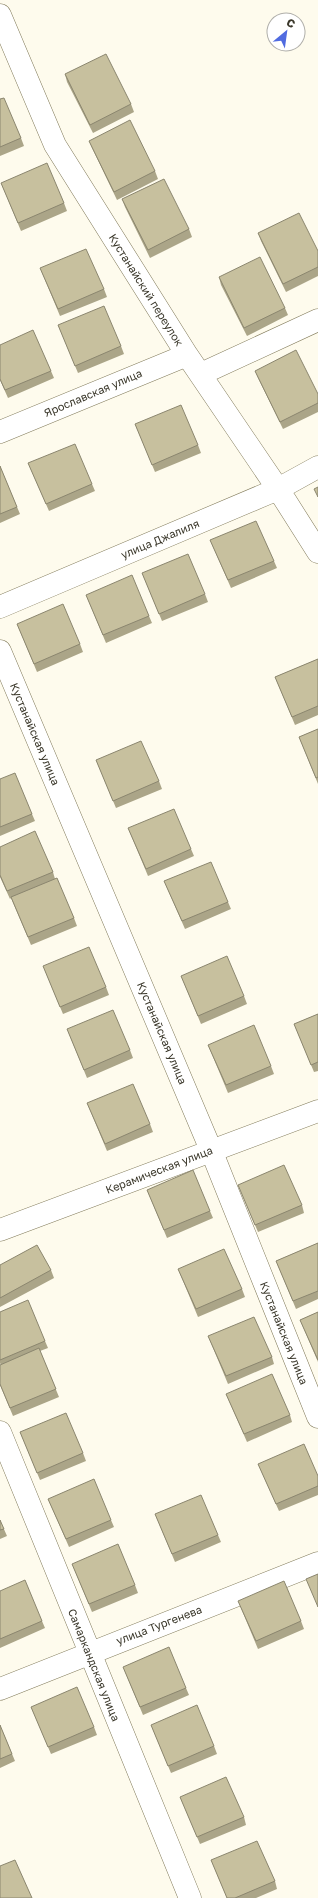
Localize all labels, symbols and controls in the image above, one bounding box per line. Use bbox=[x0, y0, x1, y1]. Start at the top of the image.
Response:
north arrow bbox=[266, 12, 306, 52]
text: С bbox=[285, 15, 298, 30]
street label: Кустанайский переулок bbox=[106, 231, 187, 349]
street label: Ярославская улица bbox=[42, 366, 144, 419]
street label: улица Джалиля bbox=[119, 516, 201, 561]
street label: Кустанайская улица bbox=[8, 681, 63, 787]
street label: Кустанайская улица bbox=[135, 980, 190, 1086]
street label: Керамическая улица bbox=[103, 1143, 214, 1196]
street label: Кустанайская улица bbox=[258, 1279, 311, 1386]
street label: улица Тургенева bbox=[114, 1602, 203, 1647]
street label: Самаркандская улица bbox=[66, 1607, 123, 1723]

